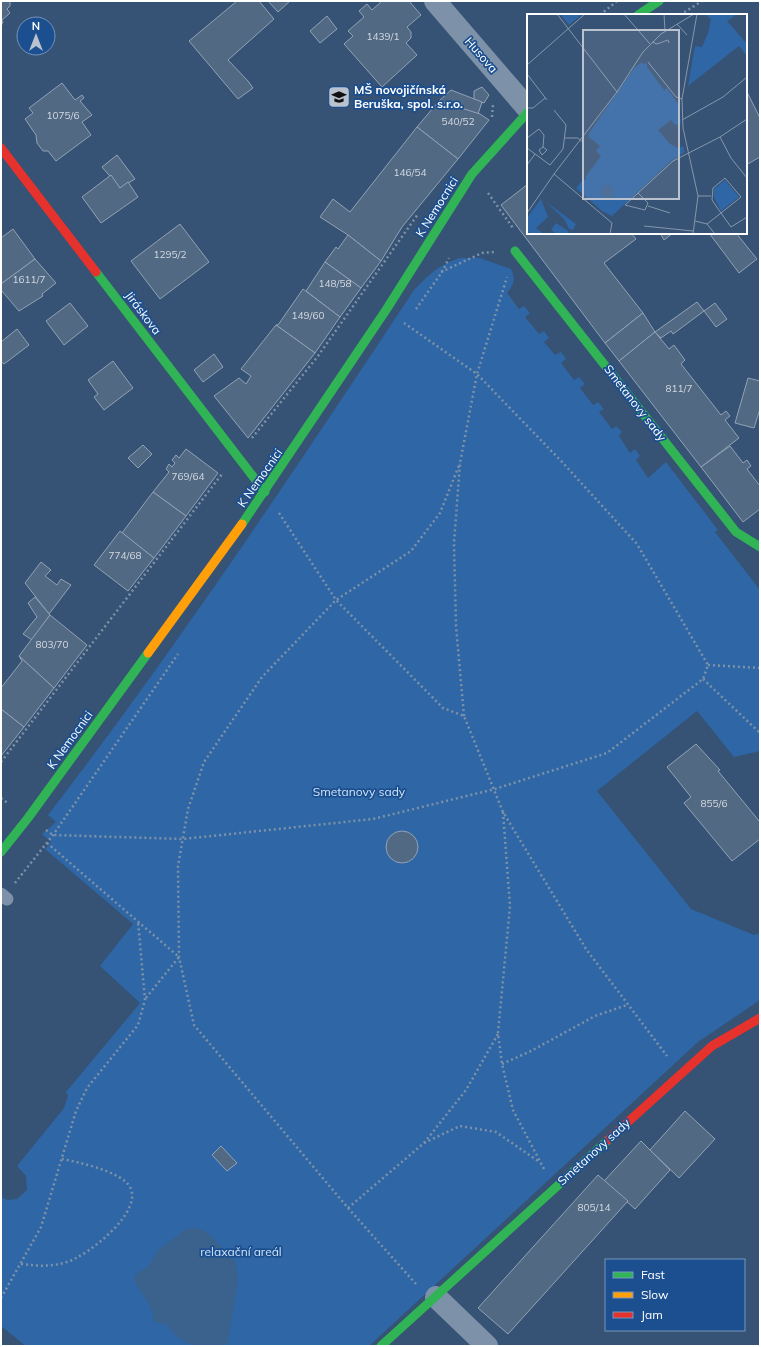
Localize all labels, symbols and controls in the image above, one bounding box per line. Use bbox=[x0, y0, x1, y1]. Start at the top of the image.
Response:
inset map bbox=[527, 14, 747, 234]
north arrow bbox=[16, 16, 56, 56]
text: N bbox=[32, 19, 40, 33]
house number: 1439/1 bbox=[367, 30, 399, 43]
street label: Husova bbox=[462, 34, 501, 76]
place label: MŠ novojičínská Beruška, spol. s.r.o. bbox=[354, 82, 463, 111]
school or university icon: MŠ novojičínská Beruška, spol. s.r.o. bbox=[326, 84, 352, 110]
house number: 1075/6 bbox=[47, 109, 79, 122]
house number: 540/52 bbox=[442, 115, 474, 128]
house number: 146/54 bbox=[394, 166, 426, 179]
street label: K Nemocnici bbox=[412, 174, 461, 240]
house number: 1295/2 bbox=[154, 248, 186, 261]
house number: 1611/7 bbox=[13, 273, 45, 286]
house number: 148/58 bbox=[319, 277, 351, 290]
street label: Jiráskova bbox=[122, 288, 165, 337]
house number: 149/60 bbox=[292, 309, 324, 322]
street label: Smetanovy sady bbox=[601, 362, 670, 444]
house number: 811/7 bbox=[666, 382, 692, 395]
street label: K Nemocnici bbox=[234, 445, 285, 510]
house number: 769/64 bbox=[172, 470, 204, 483]
house number: 774/68 bbox=[109, 549, 141, 562]
house number: 803/70 bbox=[36, 638, 68, 651]
street label: K Nemocnici bbox=[43, 708, 96, 772]
park label: Smetanovy sady bbox=[313, 784, 406, 799]
house number: 855/6 bbox=[701, 797, 727, 810]
street label: Smetanovy sady bbox=[554, 1115, 634, 1188]
house number: 805/14 bbox=[578, 1201, 610, 1214]
park label: relaxační areál bbox=[200, 1244, 282, 1259]
legend bbox=[605, 1259, 745, 1331]
text: Fast bbox=[641, 1267, 665, 1282]
text: Slow bbox=[641, 1287, 669, 1302]
text: Jam bbox=[641, 1307, 663, 1322]

